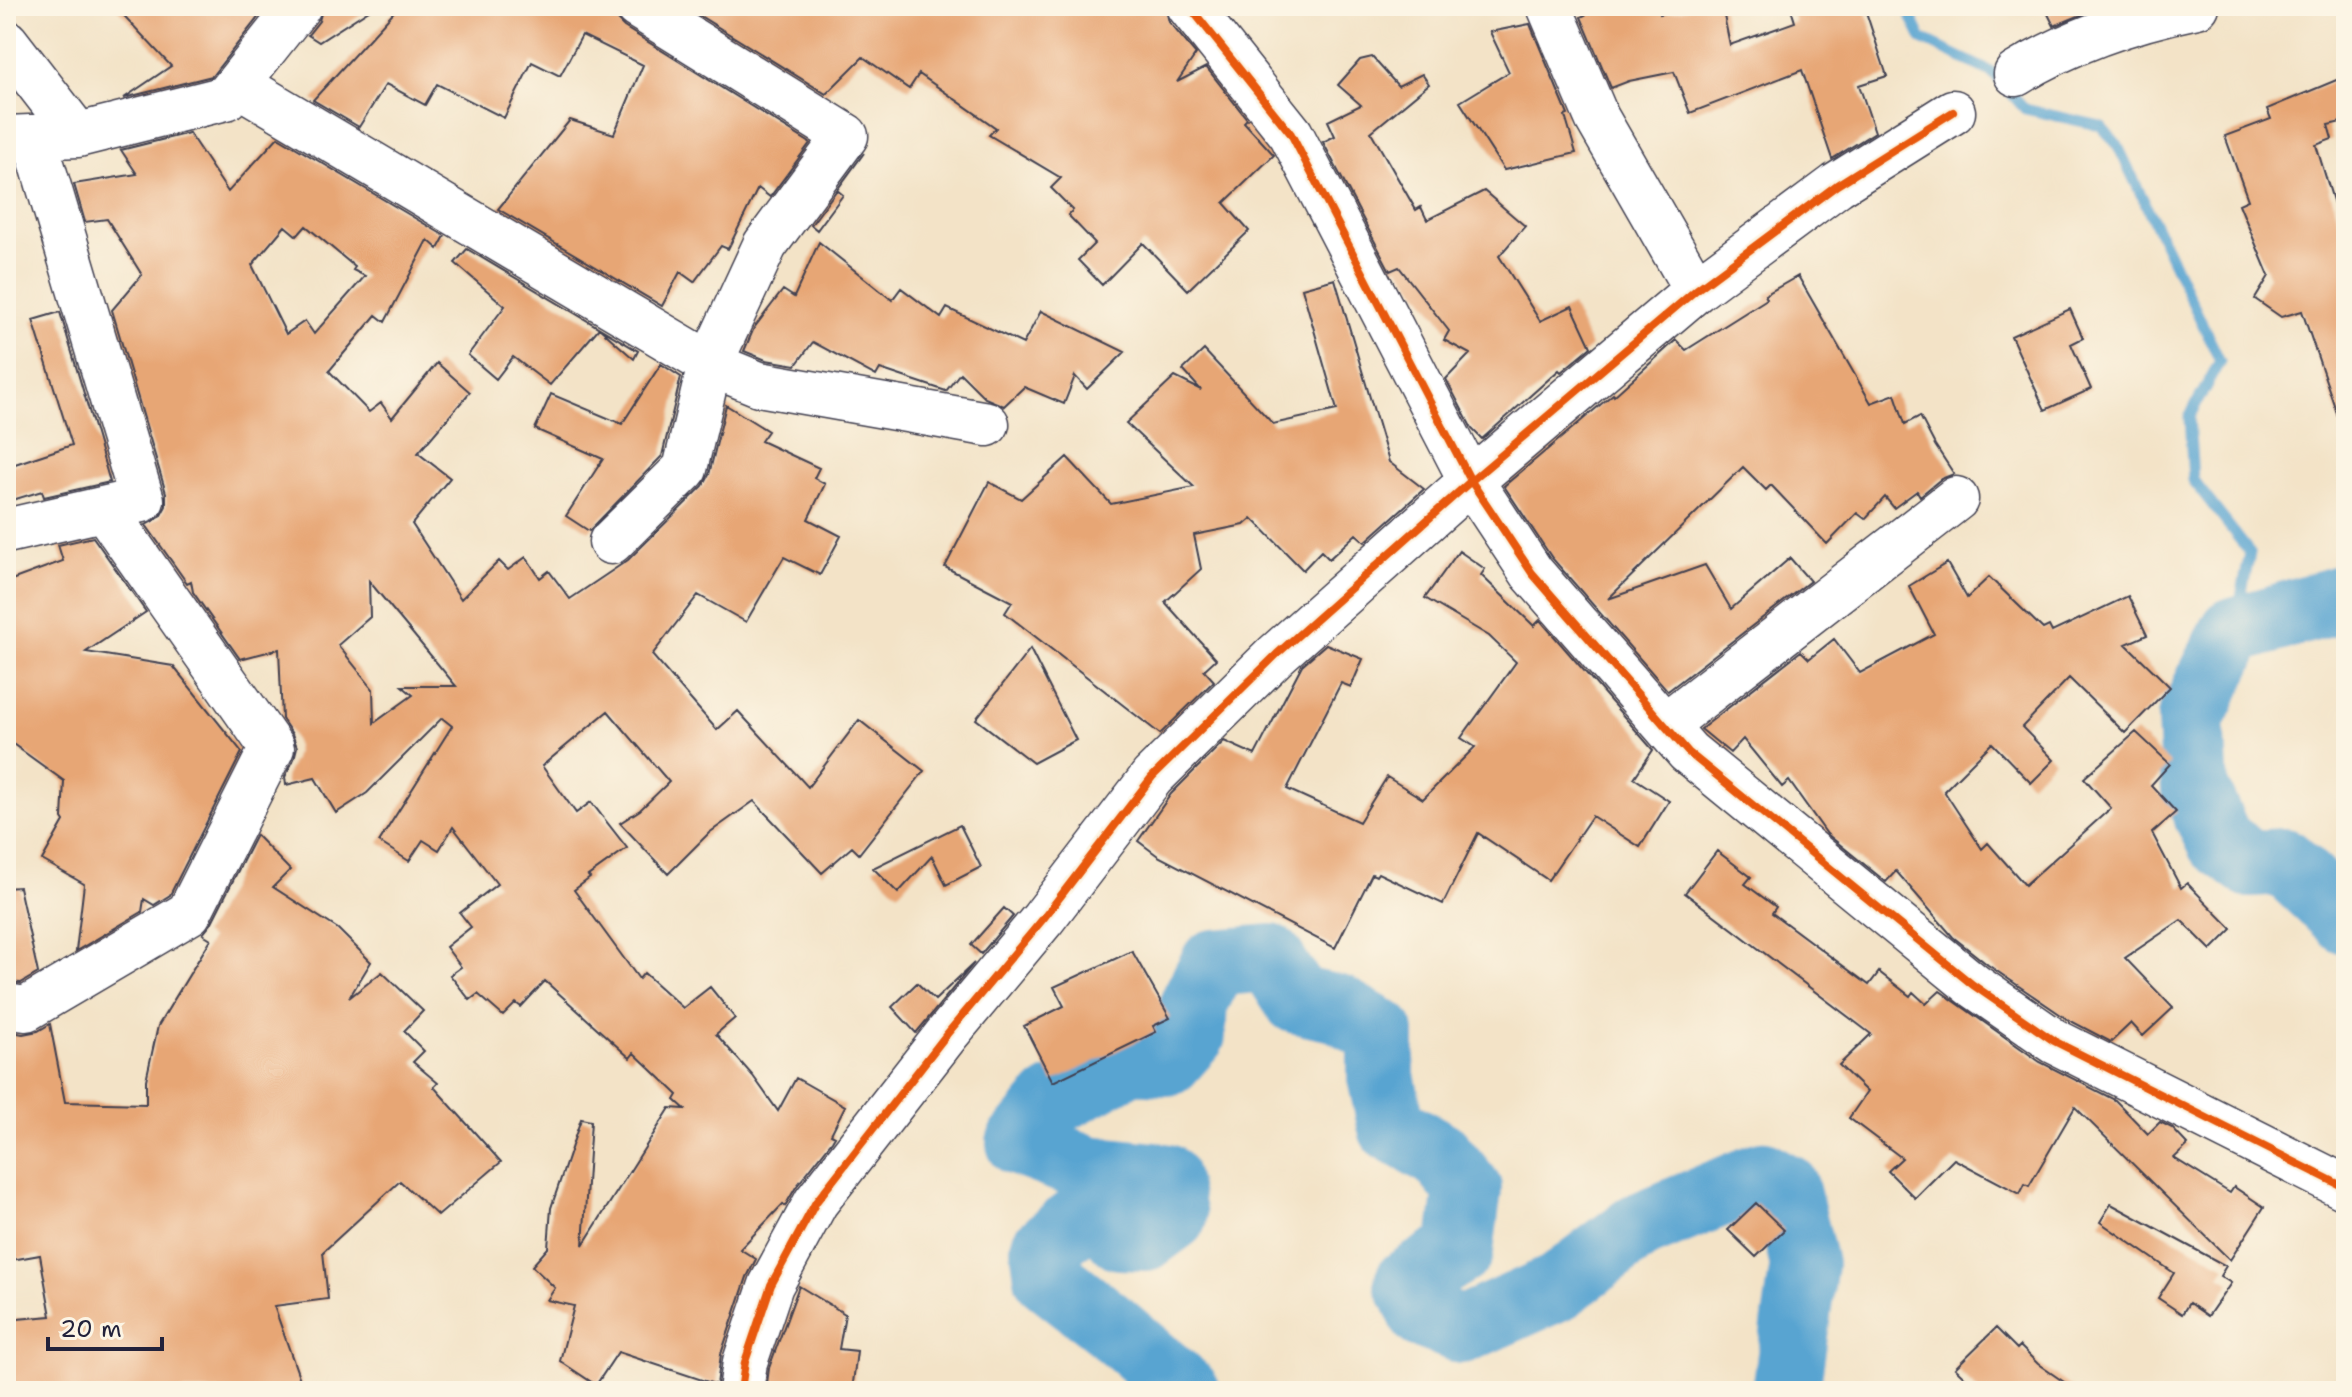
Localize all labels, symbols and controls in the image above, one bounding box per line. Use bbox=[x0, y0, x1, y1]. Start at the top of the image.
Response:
scale bar bbox=[48, 1301, 162, 1351]
text: 20 m bbox=[60, 1313, 122, 1345]

